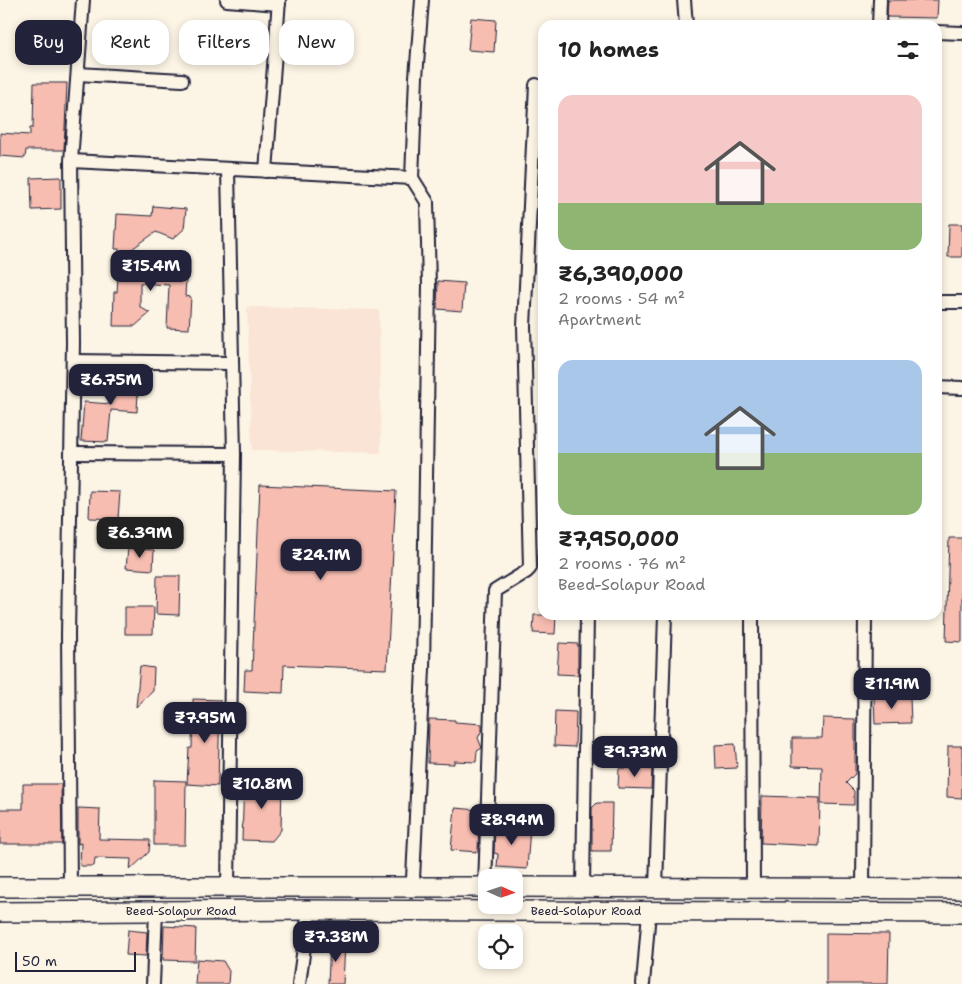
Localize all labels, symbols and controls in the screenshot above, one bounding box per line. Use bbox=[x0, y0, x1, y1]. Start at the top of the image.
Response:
chip: Buy bbox=[15, 20, 82, 65]
chip: Rent bbox=[92, 20, 169, 65]
chip: Filters bbox=[179, 20, 269, 65]
chip: New bbox=[279, 20, 354, 65]
text: 10 homes bbox=[558, 36, 659, 64]
icon: filters bbox=[894, 36, 922, 64]
icon: home bbox=[695, 128, 785, 218]
pin: ₹15.4M bbox=[110, 250, 192, 292]
text: ₹15.4M bbox=[121, 255, 181, 276]
text: ₹6,390,000 bbox=[558, 260, 684, 288]
text: 2 rooms · 54 m² bbox=[558, 288, 685, 309]
text: Apartment bbox=[558, 309, 641, 330]
pin: ₹6.75M bbox=[70, 364, 152, 406]
text: ₹6.75M bbox=[80, 369, 142, 390]
icon: home bbox=[695, 393, 785, 483]
pin: ₹6.39M bbox=[99, 516, 181, 559]
text: ₹6.39M bbox=[108, 522, 172, 543]
text: ₹7,950,000 bbox=[558, 525, 679, 553]
pin: ₹24.1M bbox=[280, 538, 362, 581]
text: ₹24.1M bbox=[292, 544, 350, 565]
text: 2 rooms · 76 m² bbox=[558, 553, 686, 574]
text: Beed-Solapur Road bbox=[558, 574, 705, 595]
pin: ₹11.9M bbox=[851, 668, 933, 710]
text: ₹11.9M bbox=[865, 673, 919, 694]
pin: ₹7.95M bbox=[164, 702, 246, 744]
text: ₹7.95M bbox=[174, 707, 236, 728]
pin: ₹9.73M bbox=[594, 736, 676, 778]
text: ₹9.73M bbox=[603, 741, 667, 762]
pin: ₹10.8M bbox=[221, 768, 303, 810]
text: ₹10.8M bbox=[232, 773, 292, 794]
pin: ₹8.94M bbox=[471, 804, 553, 846]
text: ₹8.94M bbox=[480, 809, 544, 830]
north arrow bbox=[478, 869, 522, 914]
map controls bbox=[478, 869, 523, 969]
street label: Beed-Solapur Road bbox=[126, 903, 237, 919]
street label: Beed-Solapur Road bbox=[531, 903, 642, 919]
pin: ₹7.38M bbox=[295, 920, 377, 963]
button: locate bbox=[478, 924, 523, 969]
text: ₹7.38M bbox=[304, 926, 368, 947]
scale bar bbox=[15, 949, 136, 972]
text: 50 m bbox=[22, 952, 57, 970]

